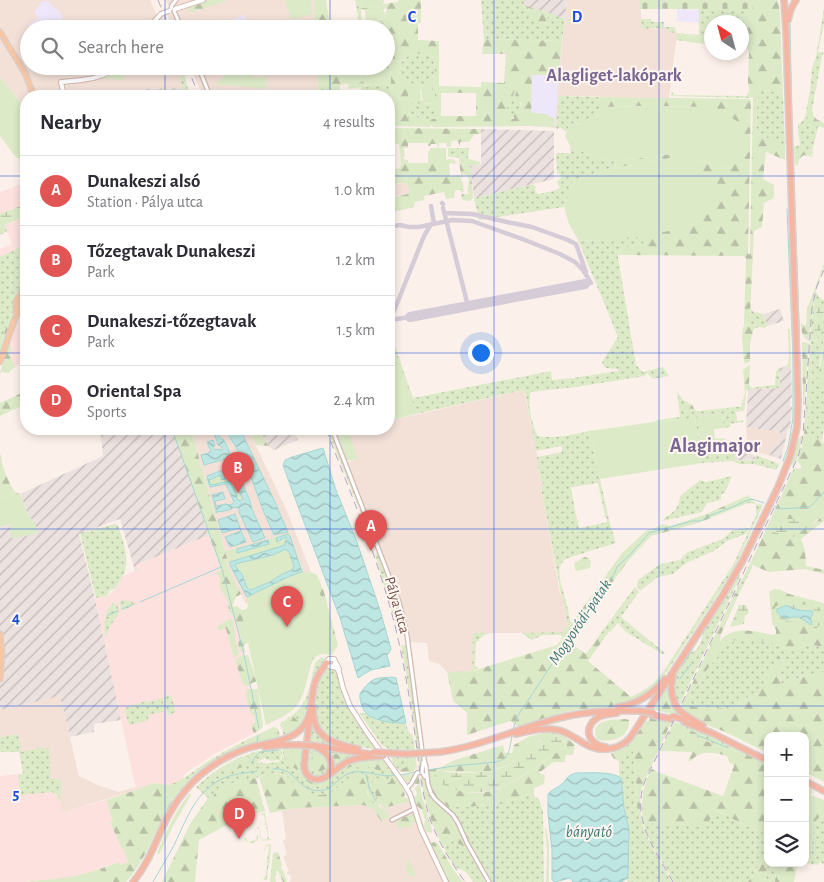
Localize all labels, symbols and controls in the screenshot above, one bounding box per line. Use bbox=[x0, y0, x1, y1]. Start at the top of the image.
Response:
text: C bbox=[408, 9, 417, 25]
text: D bbox=[572, 9, 583, 25]
north arrow bbox=[704, 15, 749, 60]
search box bbox=[20, 20, 395, 75]
icon: search bbox=[38, 34, 66, 62]
text: Search here bbox=[78, 38, 164, 57]
district label: Alagliget-lakópark bbox=[546, 67, 682, 85]
text: Nearby bbox=[40, 112, 101, 133]
text: 4 results bbox=[323, 114, 375, 130]
text: Dunakeszi alsó bbox=[87, 172, 201, 191]
text: A bbox=[51, 182, 61, 198]
text: 1.0 km bbox=[335, 182, 375, 198]
text: Station · Pálya utca bbox=[87, 194, 203, 210]
text: Tőzegtavak Dunakeszi bbox=[87, 242, 256, 261]
text: B bbox=[51, 252, 61, 268]
text: 1.2 km bbox=[336, 252, 375, 268]
text: Park bbox=[87, 264, 115, 280]
text: Dunakeszi-tőzegtavak bbox=[87, 312, 257, 331]
text: C bbox=[52, 322, 60, 338]
text: 1.5 km bbox=[336, 322, 375, 338]
text: Park bbox=[87, 334, 115, 350]
your location bbox=[468, 340, 494, 366]
text: Oriental Spa bbox=[87, 382, 182, 401]
text: D bbox=[51, 392, 61, 408]
text: 2.4 km bbox=[334, 392, 375, 408]
text: Sports bbox=[87, 404, 127, 420]
district label: Alagimajor bbox=[670, 436, 760, 456]
pin: B bbox=[222, 452, 254, 493]
pin: A bbox=[355, 510, 387, 551]
street label: Pálya utca bbox=[382, 575, 412, 635]
water label: Mogyoródi-patak bbox=[546, 576, 615, 668]
pin: C bbox=[271, 586, 303, 627]
text: 4 bbox=[12, 610, 20, 626]
map controls bbox=[764, 732, 809, 867]
button: + bbox=[764, 732, 809, 777]
button: − bbox=[764, 777, 809, 822]
text: 5 bbox=[13, 786, 20, 802]
pin: D bbox=[223, 798, 255, 839]
button: layers bbox=[764, 822, 809, 867]
water label: bányató bbox=[566, 824, 613, 840]

